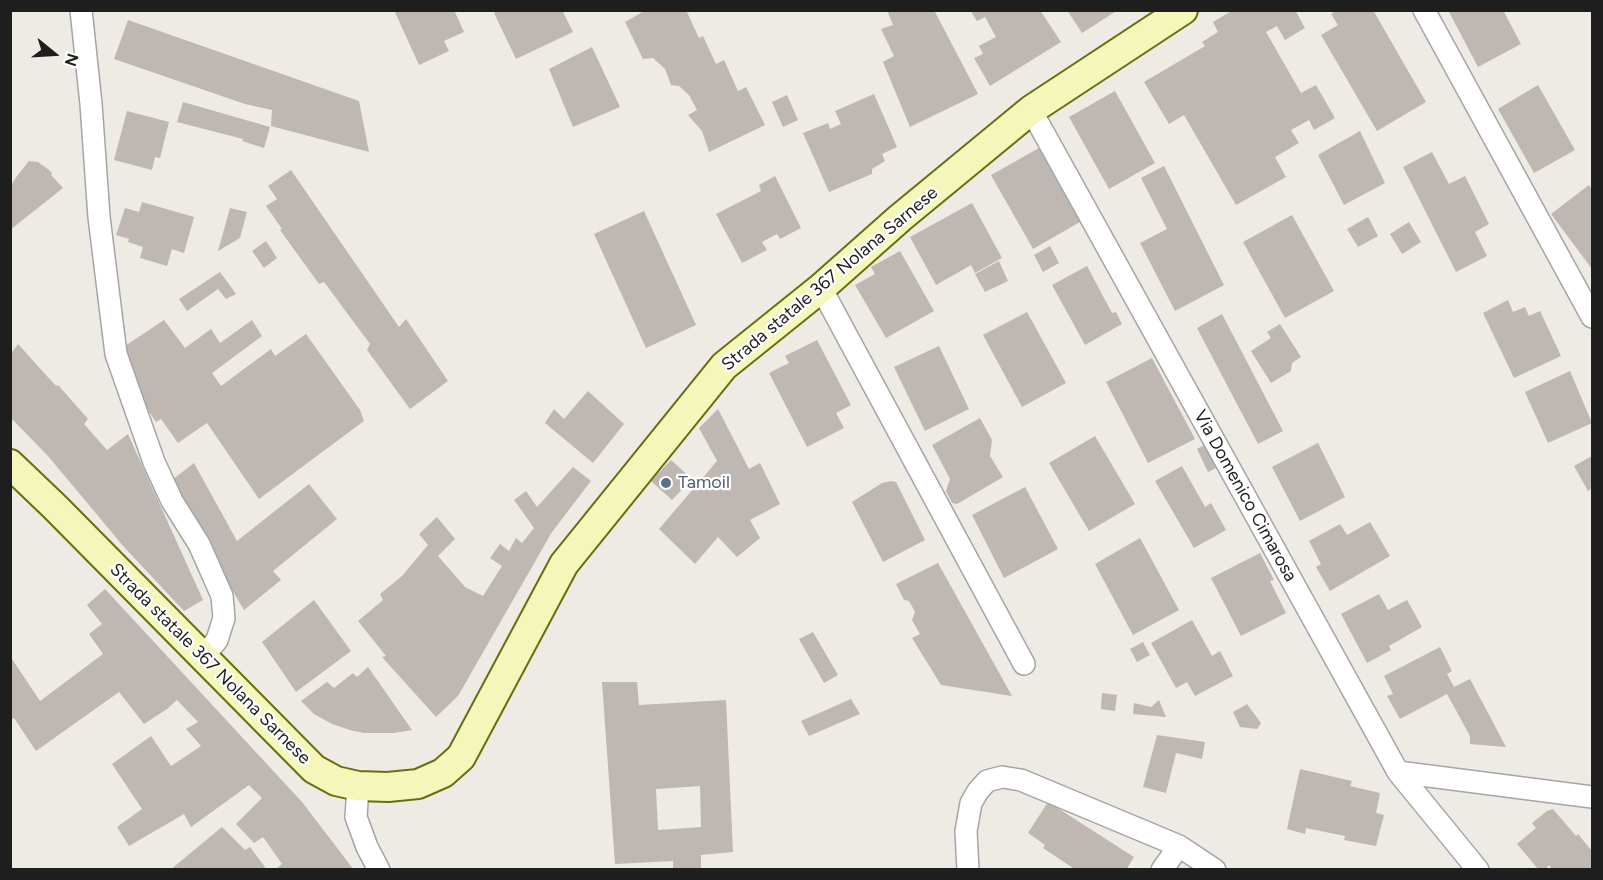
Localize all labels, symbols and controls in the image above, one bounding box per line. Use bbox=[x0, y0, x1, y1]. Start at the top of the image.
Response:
north arrow bbox=[24, 24, 84, 84]
text: N bbox=[61, 51, 83, 69]
street label: Strada statale 367 Nolana Sarnese bbox=[718, 182, 942, 376]
street label: Via Domenico Cimarosa bbox=[1189, 406, 1301, 586]
place label: Tamoil bbox=[678, 472, 730, 494]
marker: Tamoil bbox=[659, 476, 673, 490]
street label: Strada statale 367 Nolana Sarnese bbox=[105, 559, 315, 769]

